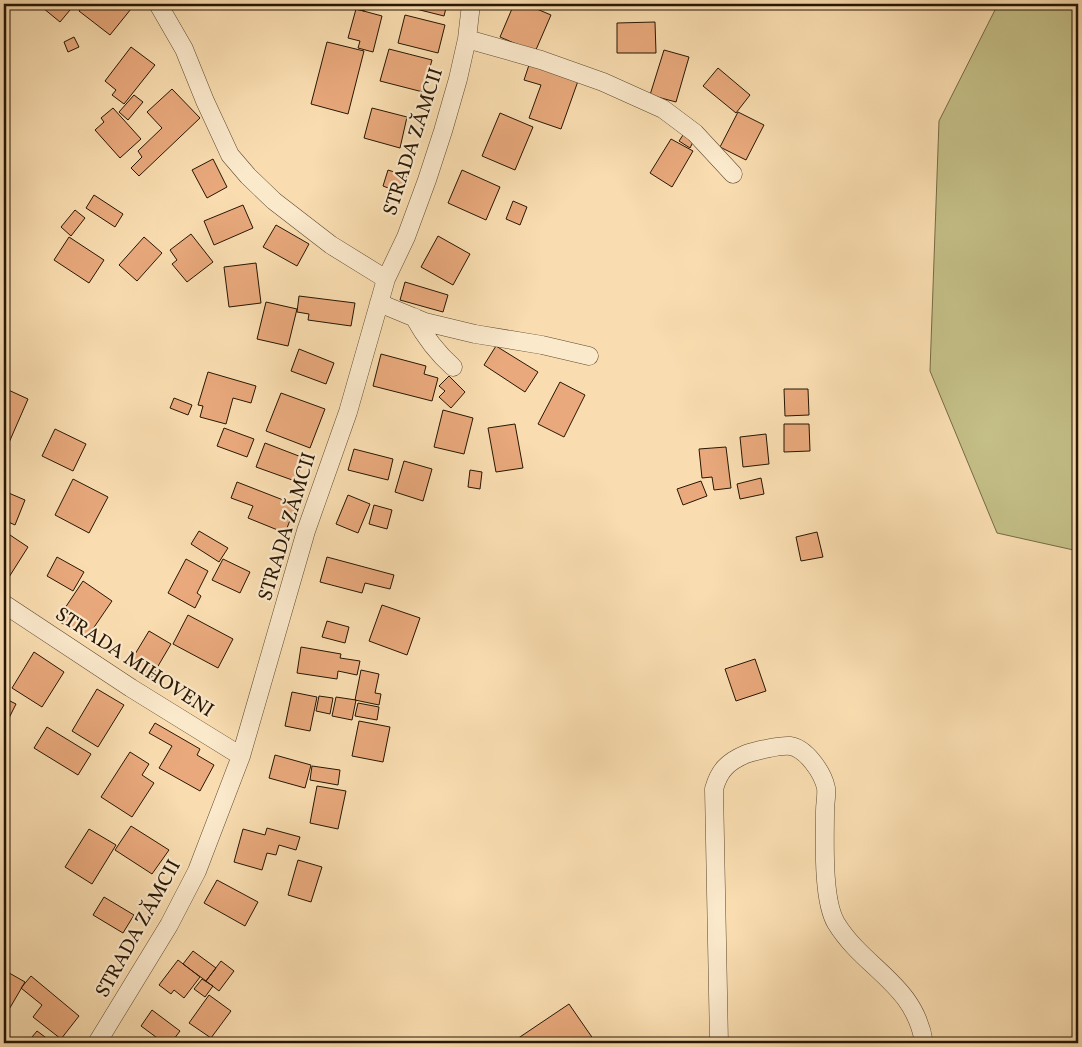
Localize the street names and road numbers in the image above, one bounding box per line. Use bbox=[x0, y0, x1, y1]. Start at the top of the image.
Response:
street label: STRADA ZĂMCII bbox=[377, 64, 451, 220]
street label: STRADA ZĂMCII bbox=[252, 449, 324, 605]
street label: STRADA MIHOVENI bbox=[49, 601, 219, 725]
street label: STRADA ZĂMCII bbox=[89, 855, 189, 1003]

